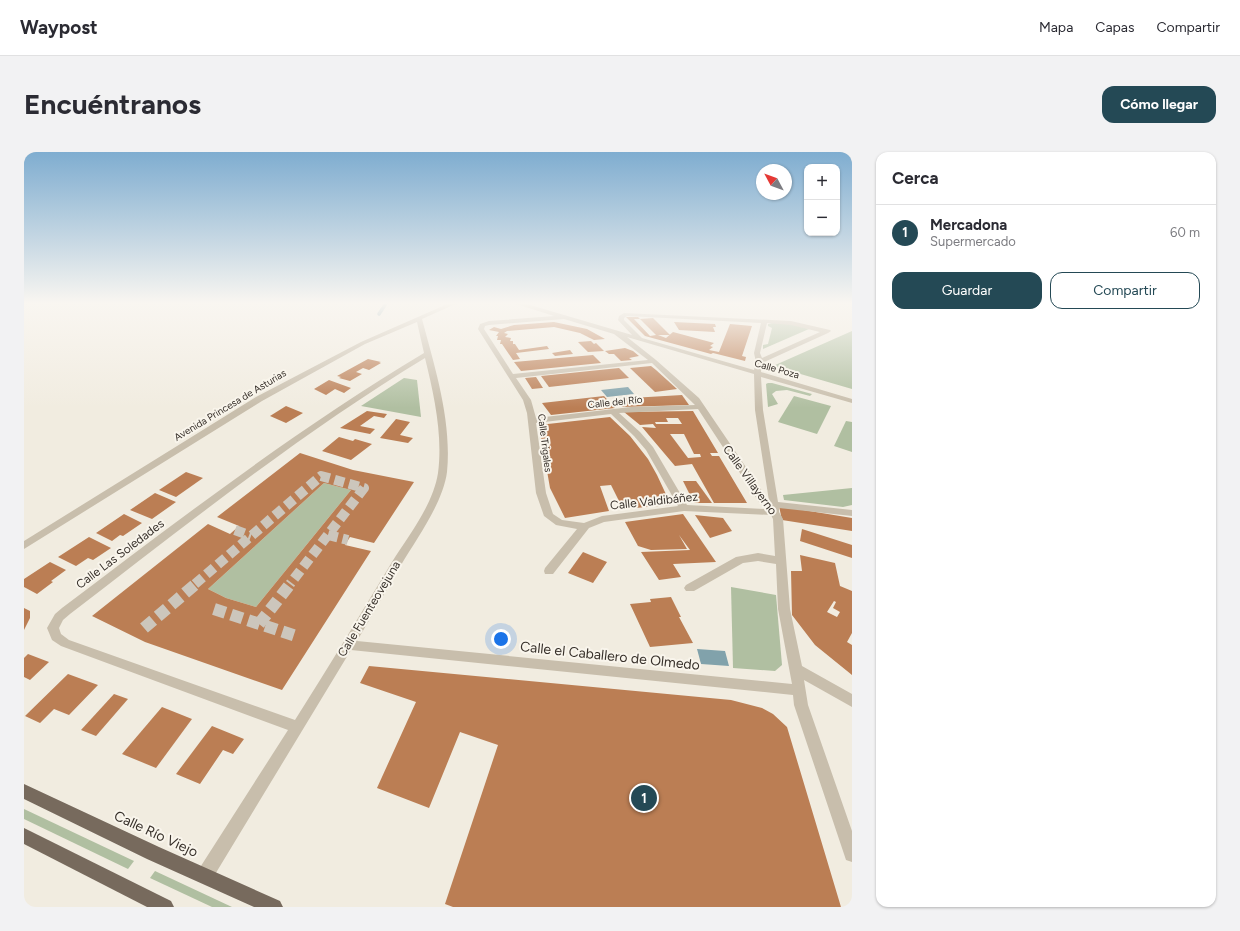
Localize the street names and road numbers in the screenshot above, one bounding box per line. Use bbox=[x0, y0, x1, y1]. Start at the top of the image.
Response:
street label: Calle Poza bbox=[753, 356, 801, 382]
street label: Avenida Princesa de Asturias bbox=[171, 366, 289, 444]
street label: Calle del Río bbox=[587, 393, 643, 411]
street label: Calle Trigales bbox=[535, 413, 555, 473]
street label: Calle Villayerno bbox=[720, 443, 780, 517]
street label: Calle Valdibáñez bbox=[609, 489, 699, 513]
street label: Calle Las Soledades bbox=[73, 516, 167, 592]
street label: Calle Fuenteovejuna bbox=[335, 559, 403, 659]
street label: Calle el Caballero de Olmedo bbox=[519, 638, 701, 674]
street label: Calle Río Viejo bbox=[111, 807, 201, 861]

